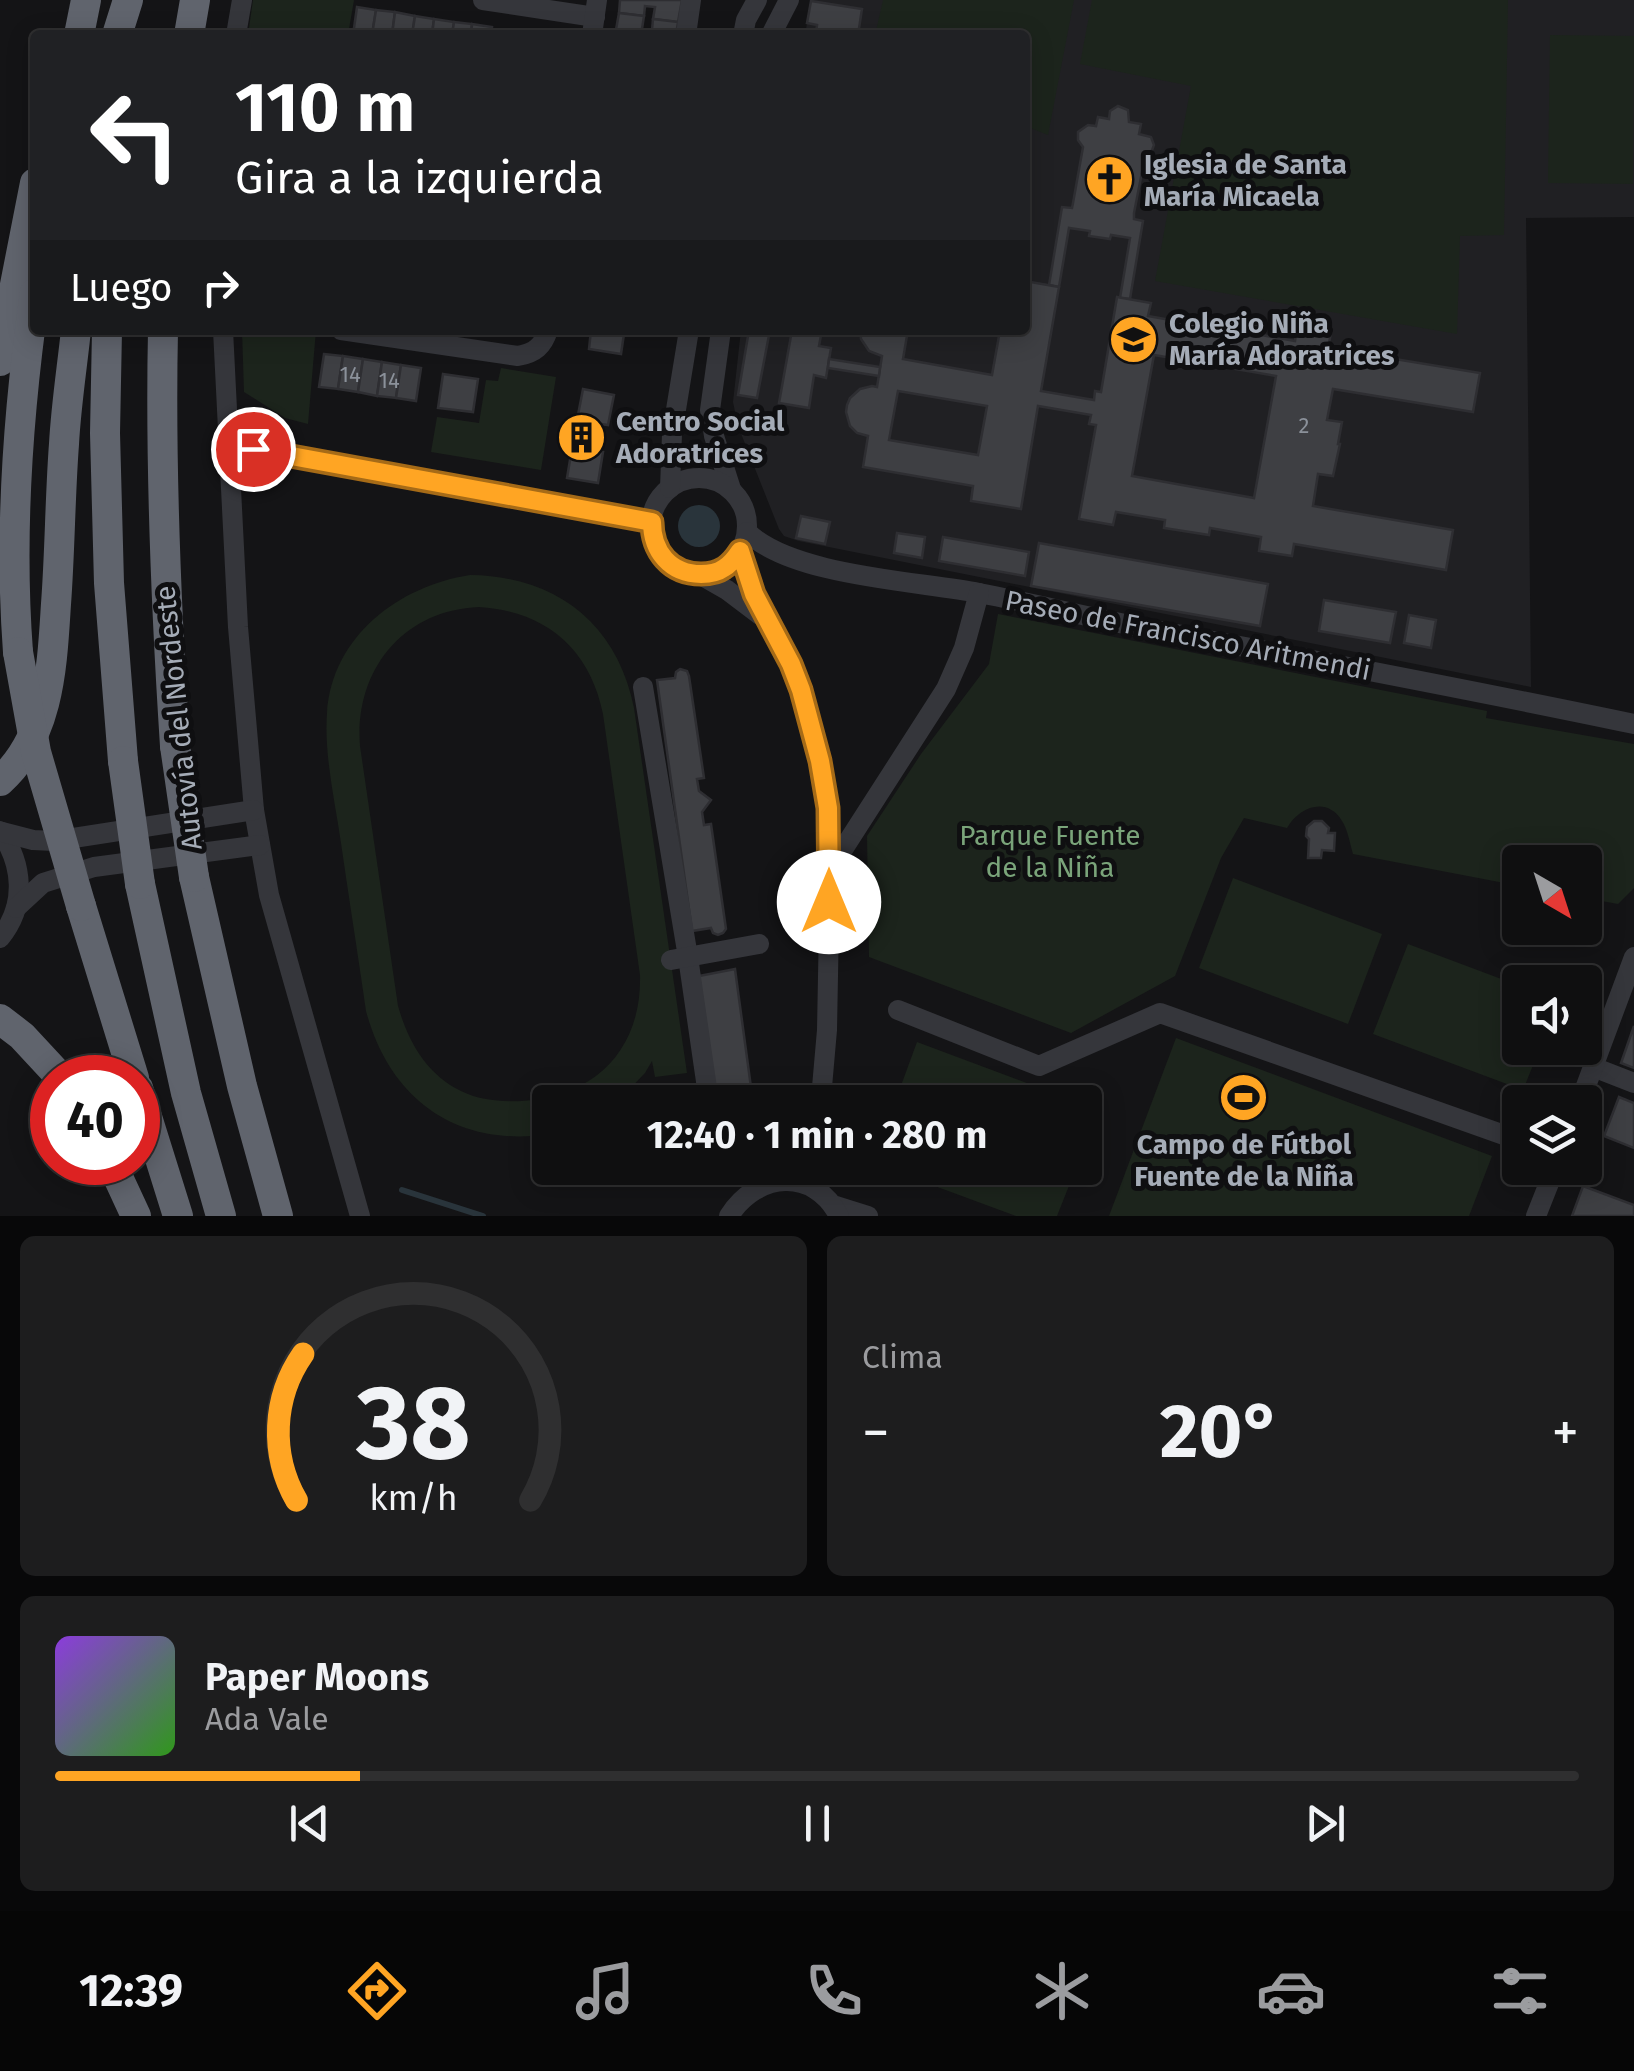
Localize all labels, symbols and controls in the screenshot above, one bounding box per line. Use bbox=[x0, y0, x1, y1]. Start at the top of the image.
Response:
text: 110 m bbox=[235, 66, 415, 150]
icon: left bbox=[70, 70, 200, 200]
place label: Iglesia de Santa María Micaela bbox=[1144, 148, 1347, 213]
text: Gira a la izquierda bbox=[235, 151, 604, 205]
church icon: Iglesia de Santa María Micaela bbox=[1083, 154, 1135, 206]
icon: right bbox=[193, 260, 248, 315]
text: Luego bbox=[70, 265, 173, 311]
place label: Colegio Niña María Adoratrices bbox=[1169, 307, 1395, 372]
school or university icon: Colegio Niña María Adoratrices bbox=[1108, 313, 1160, 365]
house number: 14 bbox=[339, 361, 361, 388]
house number: 14 bbox=[378, 367, 400, 394]
place label: Centro Social Adoratrices bbox=[615, 405, 785, 470]
pin bbox=[211, 407, 296, 492]
building icon: Centro Social Adoratrices bbox=[555, 411, 607, 463]
house number: 2 bbox=[1299, 412, 1309, 439]
icon: arrive bbox=[226, 422, 281, 477]
street label: Autovía del Nordeste bbox=[148, 584, 209, 852]
street label: Paseo de Francisco Aritmendi bbox=[1002, 584, 1373, 687]
park label: Parque Fuente de la Niña bbox=[959, 819, 1141, 884]
north arrow bbox=[1502, 845, 1602, 945]
map controls bbox=[1502, 845, 1602, 1185]
position arrow bbox=[777, 850, 881, 954]
button: sound bbox=[1502, 965, 1602, 1065]
speed limit sign: 40 bbox=[30, 1055, 160, 1185]
sports icon: Campo de Fútbol Fuente de la Niña bbox=[1218, 1071, 1270, 1123]
button: layers bbox=[1502, 1085, 1602, 1185]
text: 12:40 · 1 min · 280 m bbox=[647, 1112, 987, 1158]
place label: Campo de Fútbol Fuente de la Niña bbox=[1134, 1128, 1354, 1193]
text: Clima bbox=[862, 1338, 943, 1376]
text: 38 bbox=[355, 1361, 471, 1486]
text: 20° bbox=[1160, 1387, 1281, 1477]
text: − bbox=[862, 1400, 890, 1466]
text: + bbox=[1552, 1400, 1579, 1466]
text: km/h bbox=[369, 1477, 458, 1519]
text: Paper Moons bbox=[205, 1654, 429, 1700]
text: Ada Vale bbox=[205, 1700, 329, 1738]
icon: previous bbox=[282, 1796, 337, 1851]
icon: pause bbox=[790, 1796, 845, 1851]
icon: next bbox=[1298, 1796, 1353, 1851]
icon: directions bbox=[342, 1956, 412, 2026]
icon: music bbox=[570, 1956, 640, 2026]
icon: phone bbox=[799, 1956, 869, 2026]
icon: climate bbox=[1027, 1956, 1097, 2026]
icon: car bbox=[1256, 1956, 1326, 2026]
icon: filters bbox=[1485, 1956, 1555, 2026]
text: 12:39 bbox=[79, 1964, 183, 2018]

